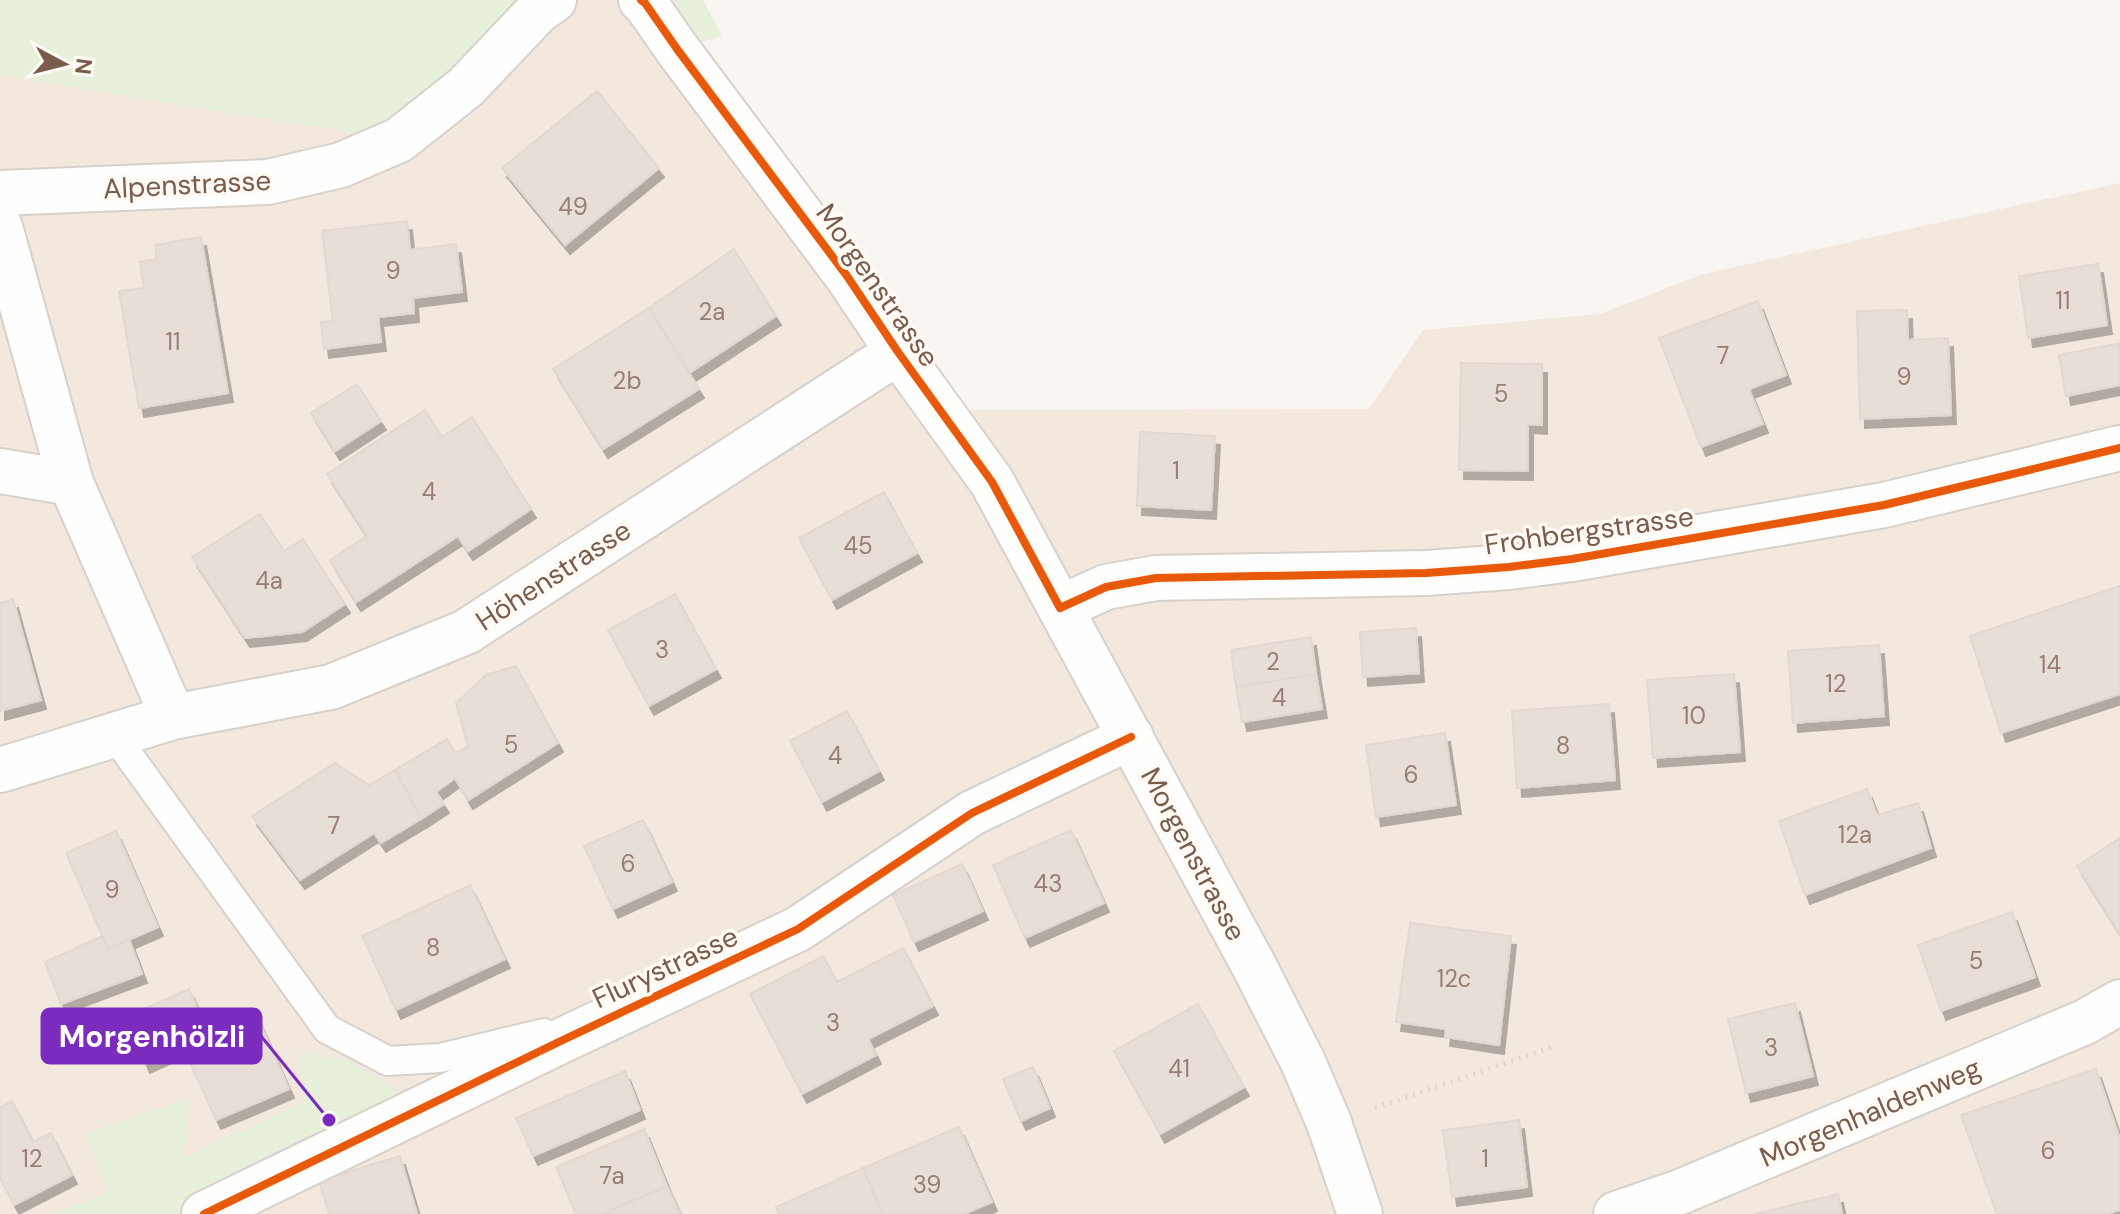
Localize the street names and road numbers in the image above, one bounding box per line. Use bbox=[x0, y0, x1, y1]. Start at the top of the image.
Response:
street label: Alpenstrasse bbox=[102, 162, 272, 207]
street label: Morgenstrasse bbox=[808, 196, 948, 374]
street label: Frohbergstrasse bbox=[1482, 498, 1696, 563]
street label: Höhenstrasse bbox=[469, 511, 638, 639]
street label: Morgenstrasse bbox=[1132, 761, 1255, 947]
street label: Flurystrasse bbox=[587, 918, 744, 1017]
street label: Morgenhaldenweg bbox=[1754, 1049, 1986, 1176]

